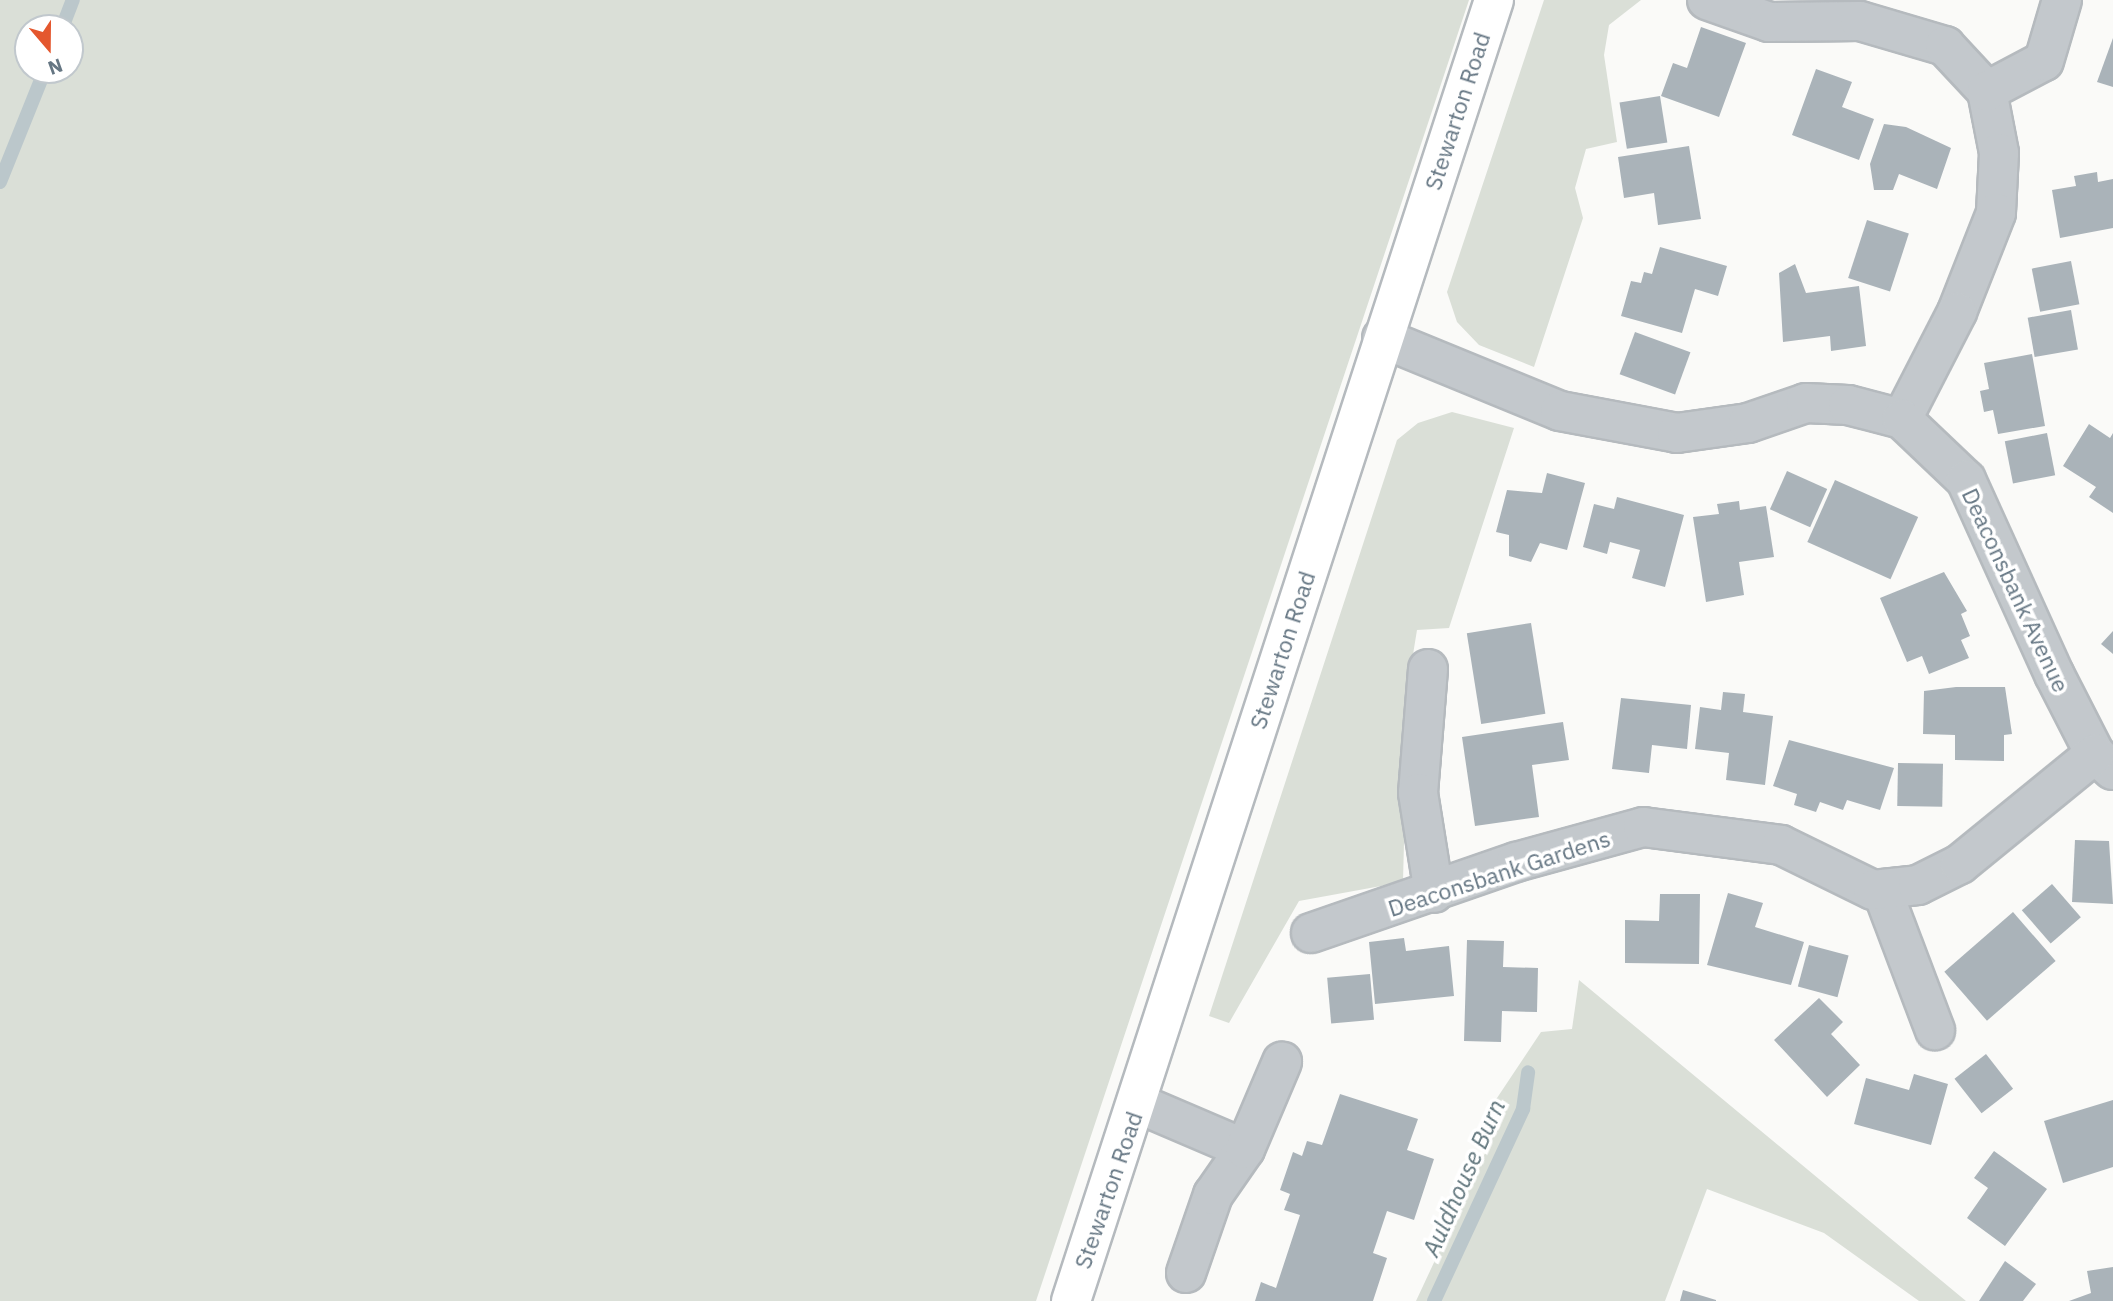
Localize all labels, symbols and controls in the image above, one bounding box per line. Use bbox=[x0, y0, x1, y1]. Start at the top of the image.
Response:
north arrow bbox=[14, 14, 84, 84]
street label: Stewarton Road bbox=[1418, 29, 1496, 193]
text: N bbox=[45, 53, 66, 80]
street label: Deaconsbank Avenue bbox=[1957, 484, 2075, 696]
street label: Stewarton Road bbox=[1243, 568, 1321, 732]
street label: Deaconsbank Gardens bbox=[1384, 824, 1614, 922]
water label: Auldhouse Burn bbox=[1417, 1095, 1511, 1261]
street label: Stewarton Road bbox=[1068, 1108, 1148, 1272]

